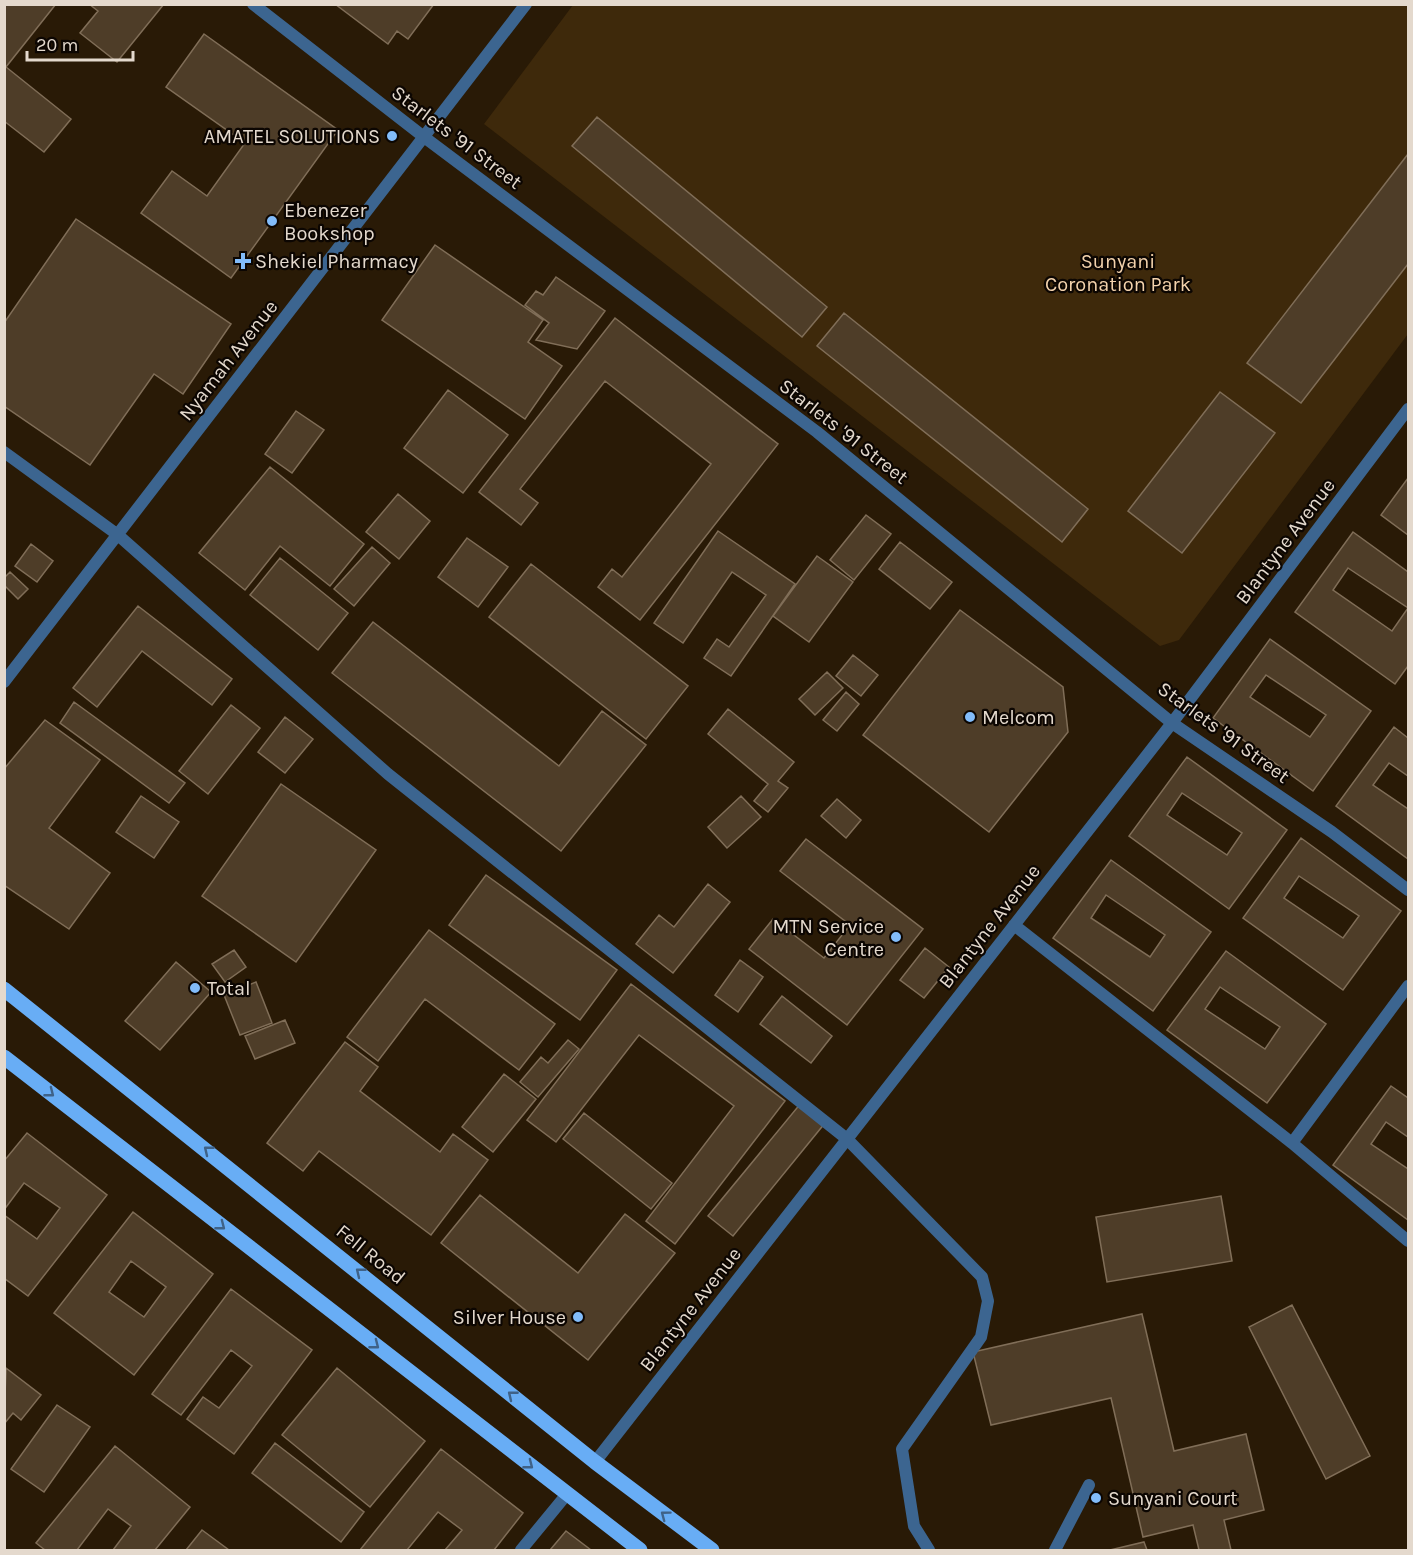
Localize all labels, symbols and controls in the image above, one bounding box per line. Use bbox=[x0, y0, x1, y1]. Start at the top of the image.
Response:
scale bar bbox=[27, 24, 134, 62]
text: 20 m bbox=[36, 34, 78, 56]
street label: Starlets '91 Street bbox=[387, 81, 527, 194]
place label: AMATEL SOLUTIONS bbox=[204, 125, 380, 148]
marker: AMATEL SOLUTIONS bbox=[385, 129, 399, 143]
place label: Ebenezer Bookshop bbox=[284, 199, 375, 245]
marker: Ebenezer Bookshop bbox=[265, 214, 279, 228]
place label: Shekiel Pharmacy bbox=[255, 250, 418, 273]
park label: Sunyani Coronation Park bbox=[1045, 250, 1191, 296]
marker: Shekiel Pharmacy bbox=[236, 254, 250, 268]
street label: Nyamah Avenue bbox=[174, 296, 283, 425]
street label: Starlets '91 Street bbox=[775, 374, 913, 489]
street label: Blantyne Avenue bbox=[1231, 474, 1340, 608]
street label: Starlets '91 Street bbox=[1153, 677, 1294, 788]
place label: Melcom bbox=[982, 706, 1055, 729]
marker: Melcom bbox=[963, 710, 977, 724]
street label: Blantyne Avenue bbox=[934, 860, 1045, 993]
place label: MTN Service Centre bbox=[772, 915, 884, 961]
marker: MTN Service Centre bbox=[889, 930, 903, 944]
place label: Total bbox=[207, 977, 251, 1000]
marker: Total bbox=[188, 981, 202, 995]
one-way arrow bbox=[44, 1086, 55, 1097]
one-way arrow bbox=[204, 1147, 215, 1158]
one-way arrow bbox=[214, 1218, 225, 1229]
street label: Fell Road bbox=[332, 1220, 410, 1289]
street label: Blantyne Avenue bbox=[635, 1243, 746, 1376]
one-way arrow bbox=[356, 1269, 367, 1280]
place label: Silver House bbox=[453, 1306, 566, 1329]
marker: Silver House bbox=[571, 1310, 585, 1324]
one-way arrow bbox=[368, 1338, 379, 1349]
one-way arrow bbox=[508, 1391, 519, 1402]
one-way arrow bbox=[522, 1458, 533, 1469]
place label: Sunyani Court bbox=[1108, 1487, 1238, 1510]
marker: Sunyani Court bbox=[1089, 1491, 1103, 1505]
one-way arrow bbox=[661, 1512, 672, 1523]

